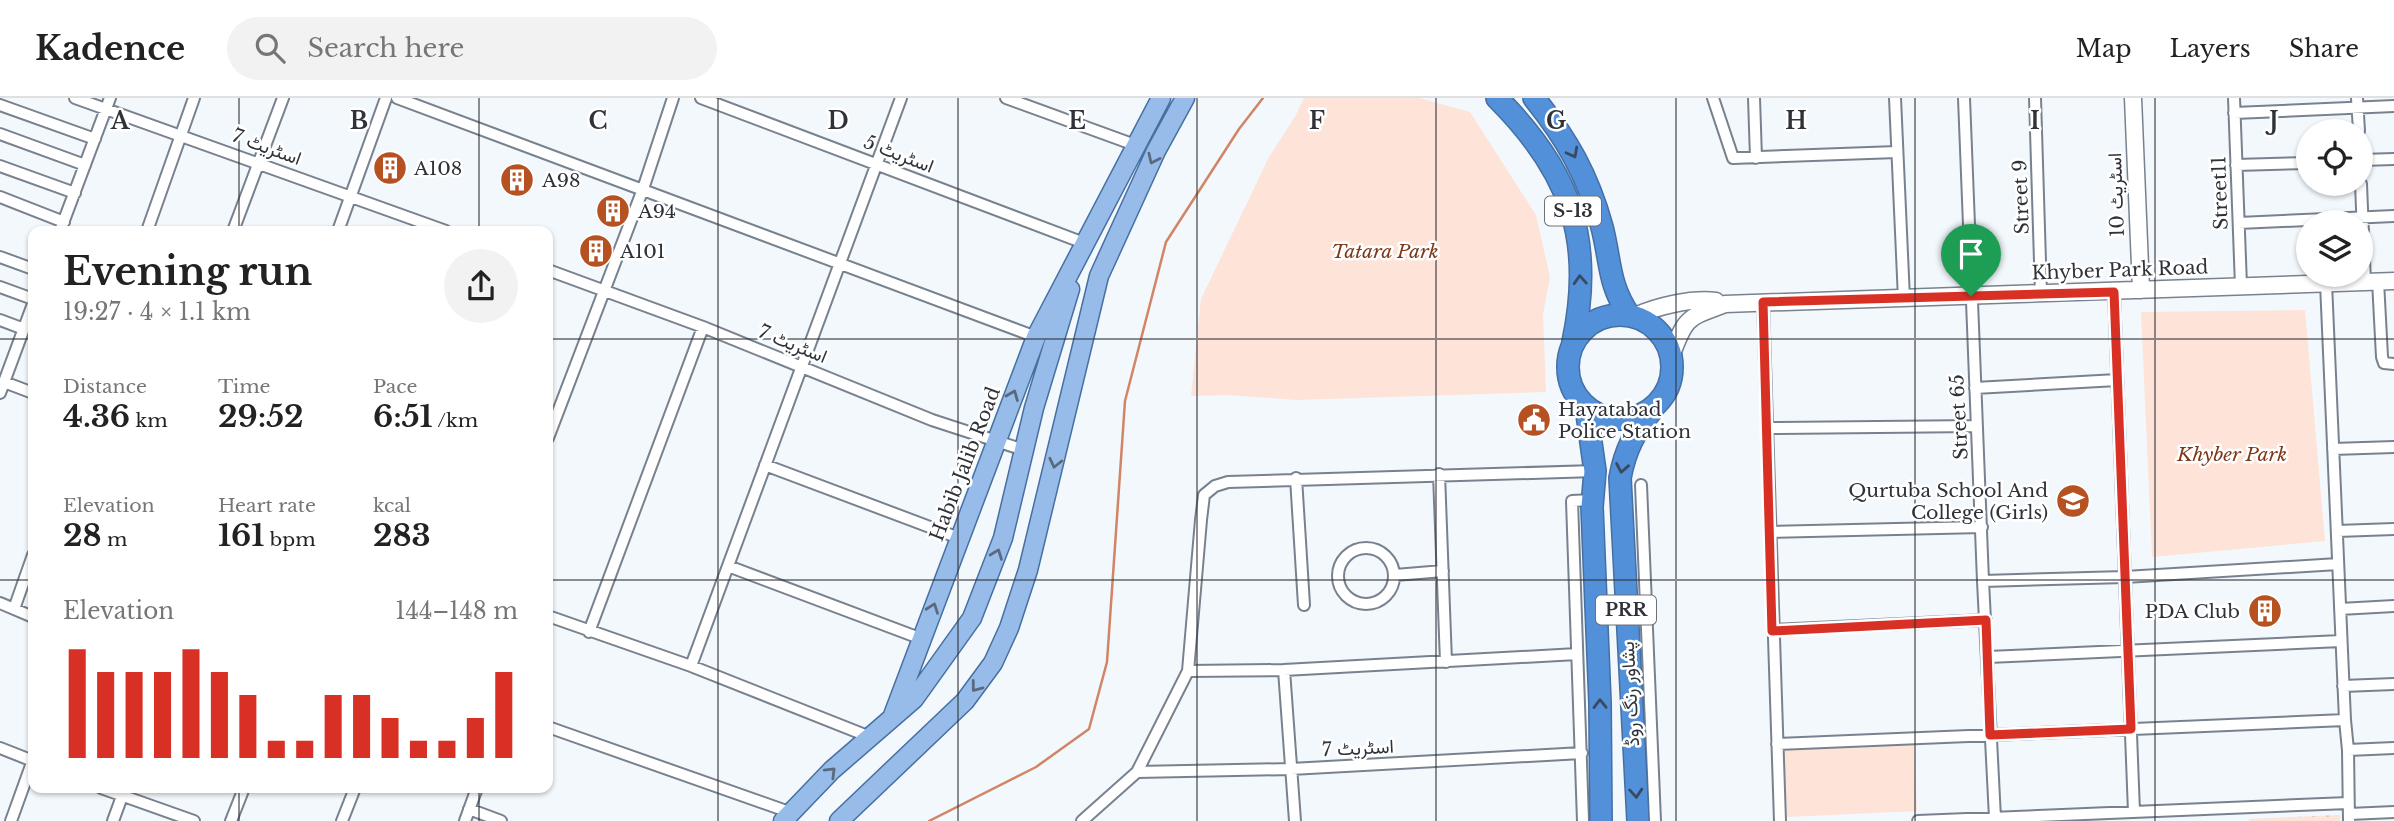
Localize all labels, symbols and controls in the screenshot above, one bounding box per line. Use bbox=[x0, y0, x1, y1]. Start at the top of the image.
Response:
search box bbox=[227, 17, 717, 80]
text: Kadence bbox=[35, 28, 185, 69]
icon: search bbox=[251, 29, 289, 67]
text: Search here bbox=[307, 32, 464, 64]
text: Map bbox=[2076, 34, 2132, 63]
text: Layers bbox=[2170, 34, 2251, 63]
text: Share bbox=[2289, 34, 2359, 63]
text: A bbox=[110, 107, 131, 135]
text: B bbox=[350, 107, 368, 135]
text: C bbox=[589, 107, 607, 135]
text: D bbox=[827, 107, 849, 135]
text: E bbox=[1068, 107, 1086, 135]
text: F bbox=[1309, 107, 1325, 135]
text: G bbox=[1546, 107, 1566, 135]
text: H bbox=[1785, 107, 1807, 135]
text: I bbox=[2030, 107, 2040, 135]
text: J bbox=[2265, 107, 2279, 135]
map controls bbox=[2296, 119, 2373, 287]
button: locate bbox=[2296, 119, 2373, 196]
street label: اسٹریٹ 7 bbox=[229, 124, 305, 170]
street label: اسٹریٹ 5 bbox=[861, 130, 937, 178]
one-way arrow bbox=[1565, 146, 1579, 158]
building icon: A108 bbox=[371, 149, 409, 187]
one-way arrow bbox=[1147, 152, 1161, 164]
street label: اسٹریٹ 10 bbox=[2103, 153, 2129, 237]
street label: Street11 bbox=[2207, 156, 2233, 230]
place label: A108 bbox=[413, 157, 462, 180]
street label: Street 9 bbox=[2008, 159, 2034, 235]
building icon: A98 bbox=[498, 161, 536, 199]
place label: A98 bbox=[541, 169, 580, 192]
building icon: A94 bbox=[594, 192, 632, 230]
road number: S-13 bbox=[1545, 196, 1601, 226]
place label: A94 bbox=[637, 200, 676, 223]
button: layers bbox=[2296, 210, 2373, 287]
pin bbox=[1941, 224, 2001, 296]
building icon: A101 bbox=[577, 232, 615, 270]
icon: arrive bbox=[1952, 235, 1990, 273]
place label: A101 bbox=[619, 240, 665, 263]
park label: Tatara Park bbox=[1332, 240, 1438, 263]
text: Evening run bbox=[63, 248, 312, 295]
button: share bbox=[444, 249, 518, 323]
street label: Khyber Park Road bbox=[2031, 255, 2209, 285]
one-way arrow bbox=[1573, 274, 1588, 285]
text: 19:27 · 4 × 1.1 km bbox=[63, 298, 251, 326]
street label: اسٹریٹ 7 bbox=[755, 320, 831, 368]
street label: Street 65 bbox=[1945, 374, 1973, 460]
text: Distance bbox=[63, 375, 147, 398]
text: Time bbox=[218, 375, 270, 398]
text: Pace bbox=[373, 375, 417, 398]
street label: Habib Jalib Road bbox=[925, 383, 1005, 544]
one-way arrow bbox=[1005, 390, 1019, 402]
text: 4.36 bbox=[63, 398, 130, 435]
text: 29:52 bbox=[218, 398, 304, 435]
text: 6:51 bbox=[373, 398, 433, 435]
place label: Hayatabad Police Station bbox=[1558, 398, 1691, 443]
public building icon: Hayatabad Police Station bbox=[1515, 401, 1553, 439]
text: km bbox=[130, 409, 168, 432]
text: /km bbox=[433, 409, 478, 432]
park label: Khyber Park bbox=[2176, 443, 2287, 466]
one-way arrow bbox=[1048, 457, 1063, 469]
one-way arrow bbox=[1615, 462, 1630, 474]
place label: Qurtuba School And College (Girls) bbox=[1848, 479, 2048, 524]
school or university icon: Qurtuba School And College (Girls) bbox=[2054, 482, 2092, 520]
text: Elevation bbox=[63, 494, 155, 517]
text: Heart rate bbox=[218, 494, 316, 517]
text: kcal bbox=[373, 494, 411, 517]
text: 28 bbox=[63, 517, 102, 554]
text: 161 bbox=[218, 517, 264, 554]
text: 283 bbox=[373, 517, 431, 554]
text: m bbox=[102, 528, 127, 551]
text: bpm bbox=[264, 528, 316, 551]
one-way arrow bbox=[989, 549, 1003, 561]
building icon: PDA Club bbox=[2246, 592, 2284, 630]
road number: PRR bbox=[1596, 596, 1656, 624]
text: Elevation bbox=[63, 597, 174, 625]
text: 144–148 m bbox=[395, 597, 518, 625]
place label: PDA Club bbox=[2145, 600, 2240, 623]
one-way arrow bbox=[925, 603, 939, 615]
street label: پشاور رنگ روڈ bbox=[1616, 641, 1646, 747]
one-way arrow bbox=[972, 679, 985, 692]
one-way arrow bbox=[1592, 698, 1608, 709]
street label: اسٹریٹ 7 bbox=[1322, 735, 1394, 761]
one-way arrow bbox=[822, 768, 835, 781]
one-way arrow bbox=[1628, 788, 1643, 799]

